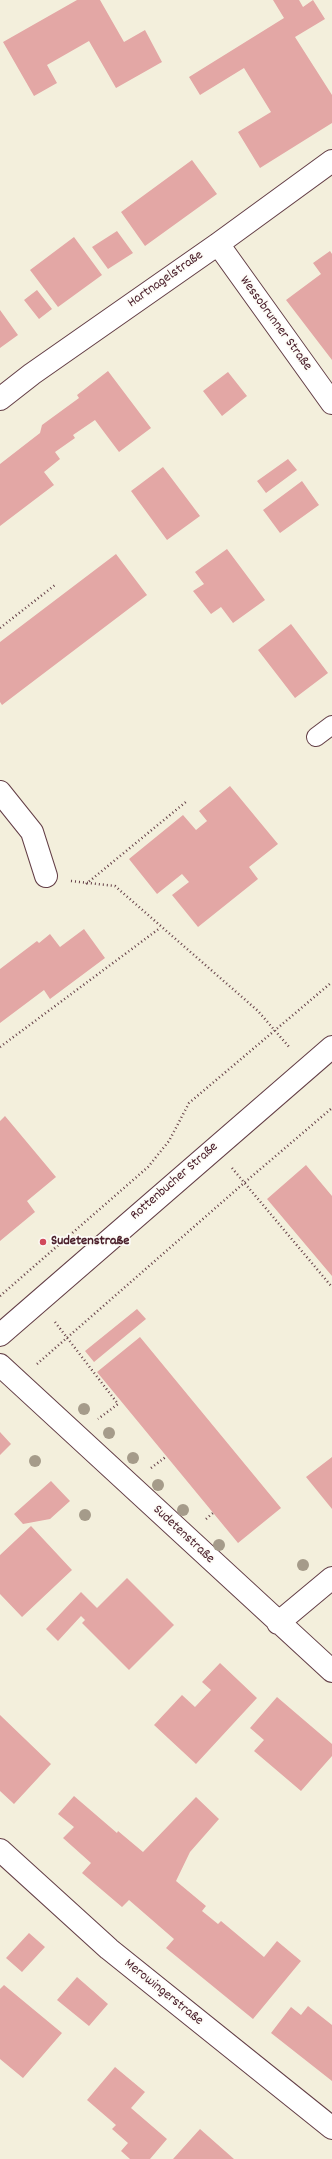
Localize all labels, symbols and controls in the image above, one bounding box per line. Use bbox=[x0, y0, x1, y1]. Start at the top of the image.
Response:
street label: Hartnagelstraße bbox=[125, 248, 207, 312]
street label: Wessobrunner Straße bbox=[235, 273, 315, 375]
street label: Rottenbucher Straße bbox=[128, 1139, 222, 1225]
place label: Sudetenstraße bbox=[51, 1234, 129, 1250]
marker: Sudetenstraße bbox=[38, 1237, 48, 1247]
street label: Sudetenstraße bbox=[149, 1502, 217, 1568]
street label: Merowingerstraße bbox=[120, 1956, 206, 2030]

